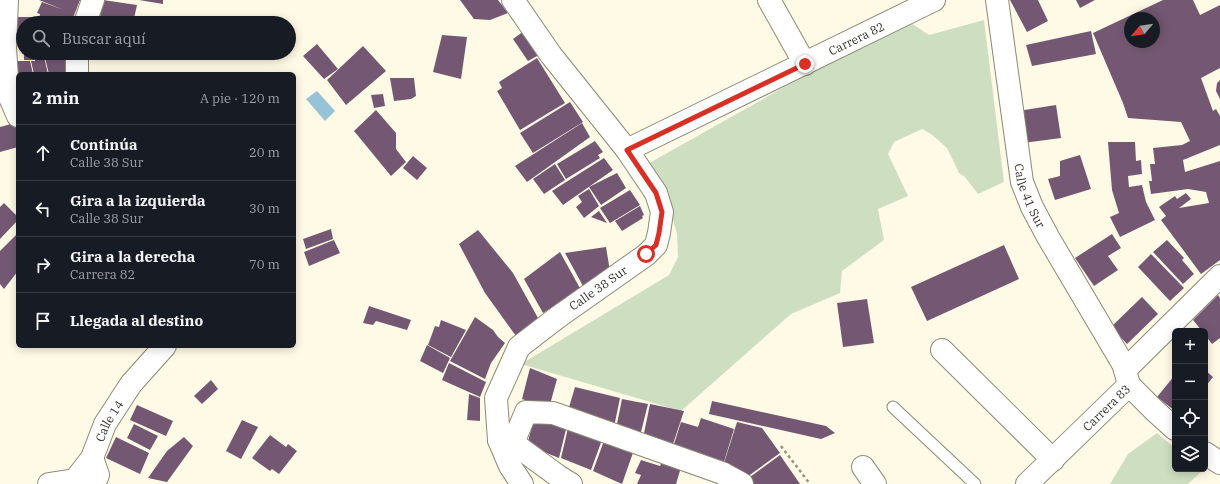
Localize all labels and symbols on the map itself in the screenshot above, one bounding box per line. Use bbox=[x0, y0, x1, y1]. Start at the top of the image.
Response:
north arrow bbox=[1124, 12, 1160, 48]
street label: Carrera 82 bbox=[826, 18, 887, 58]
route end bbox=[796, 55, 814, 73]
street label: Calle 41 Sur bbox=[1012, 163, 1049, 231]
route start bbox=[637, 245, 655, 263]
street label: Calle 38 Sur bbox=[566, 262, 631, 314]
street label: Carrera 83 bbox=[1079, 381, 1133, 434]
street label: Calle 14 bbox=[92, 397, 126, 444]

